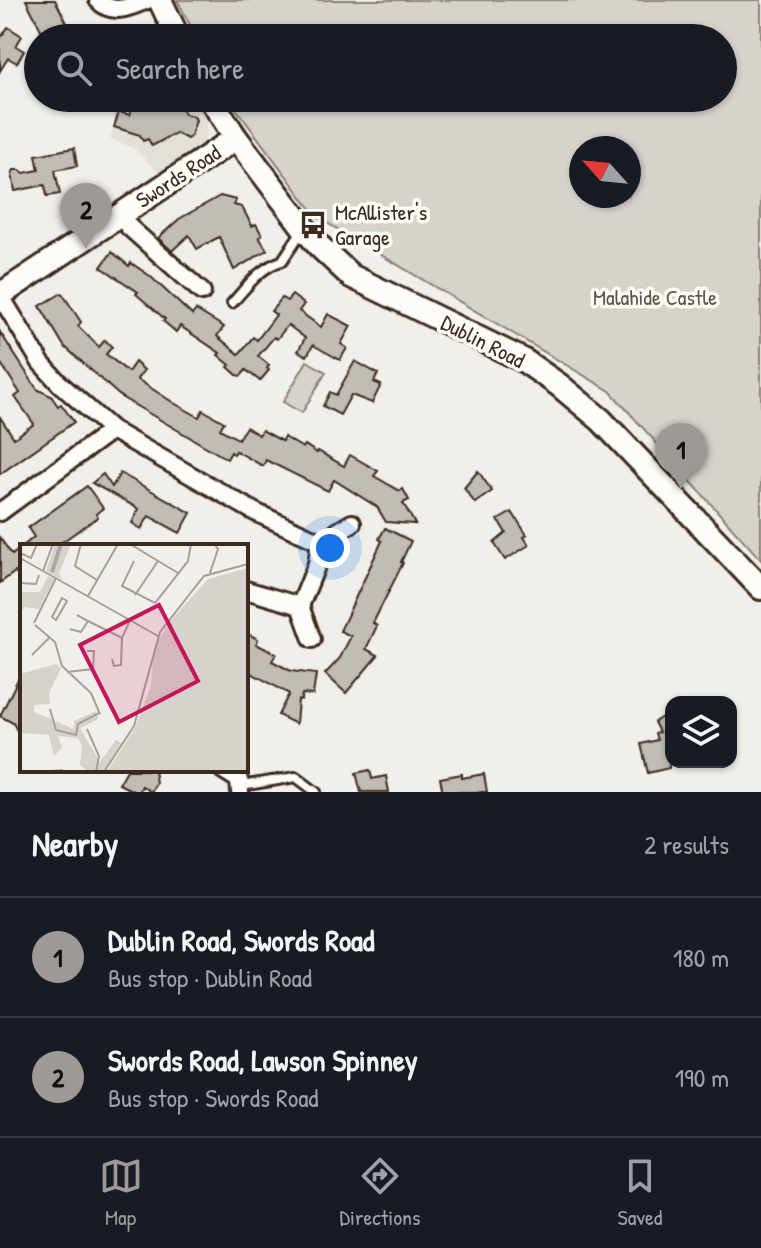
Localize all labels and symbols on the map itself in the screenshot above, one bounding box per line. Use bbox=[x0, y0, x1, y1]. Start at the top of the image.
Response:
north arrow bbox=[569, 136, 641, 208]
street label: Swords Road bbox=[130, 137, 227, 215]
pin: 2 bbox=[60, 183, 112, 249]
place label: McAllister's Garage bbox=[335, 197, 427, 252]
bus stop icon: McAllister's Garage bbox=[298, 210, 328, 240]
park label: Malahide Castle bbox=[593, 282, 717, 312]
street label: Dublin Road bbox=[436, 307, 530, 375]
pin: 1 bbox=[655, 423, 707, 489]
your location bbox=[310, 528, 350, 568]
inset map bbox=[20, 544, 248, 772]

